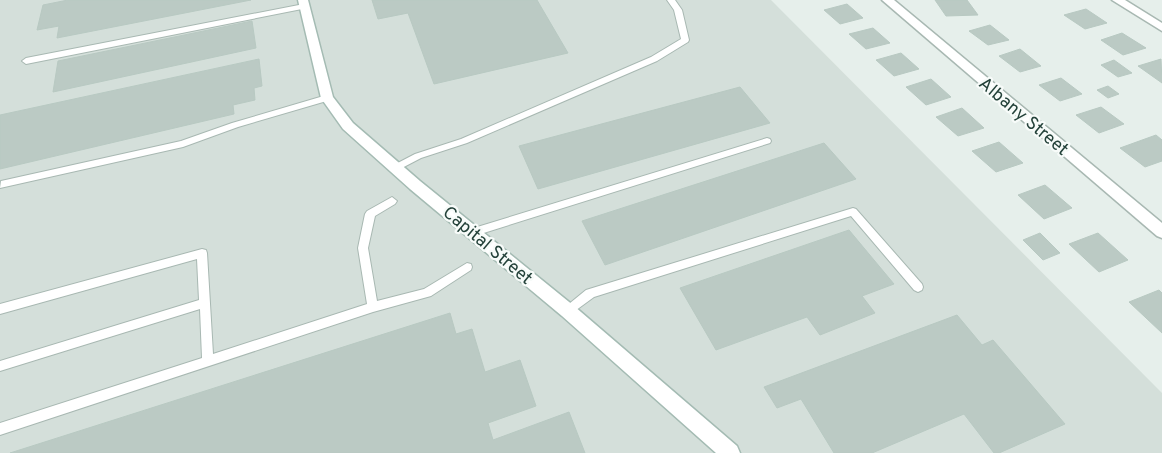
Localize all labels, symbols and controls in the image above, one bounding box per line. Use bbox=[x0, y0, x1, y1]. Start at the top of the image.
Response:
street label: Albany Street bbox=[973, 73, 1073, 161]
street label: Capital Street bbox=[437, 202, 537, 291]

